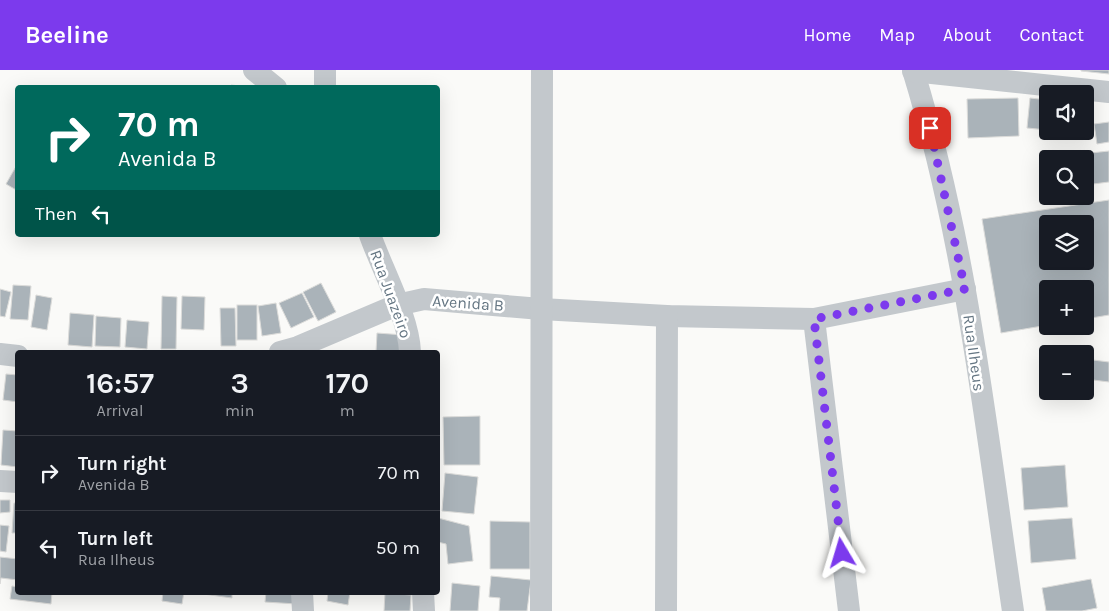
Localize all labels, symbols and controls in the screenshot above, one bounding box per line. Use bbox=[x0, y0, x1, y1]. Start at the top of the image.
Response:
text: Beeline bbox=[25, 21, 109, 49]
text: Home bbox=[803, 24, 851, 46]
text: Map bbox=[879, 24, 915, 46]
text: About bbox=[943, 24, 992, 46]
text: Contact bbox=[1020, 24, 1084, 46]
map controls bbox=[1039, 85, 1094, 400]
button: sound bbox=[1039, 85, 1094, 140]
text: 70 m bbox=[118, 104, 200, 145]
icon: right bbox=[35, 105, 100, 170]
pin bbox=[909, 107, 951, 149]
icon: arrive bbox=[916, 114, 944, 142]
text: Avenida B bbox=[118, 146, 216, 172]
button: search bbox=[1039, 150, 1094, 205]
icon: left bbox=[87, 200, 115, 228]
text: Then bbox=[35, 203, 77, 225]
button: layers bbox=[1039, 215, 1094, 270]
street label: Rua Juazeiro bbox=[366, 247, 416, 341]
button: + bbox=[1039, 280, 1094, 335]
street label: Avenida B bbox=[432, 291, 504, 315]
street label: Rua Ilheus bbox=[959, 314, 989, 392]
button: − bbox=[1039, 345, 1094, 400]
text: 16:57 bbox=[86, 365, 154, 401]
text: 3 bbox=[230, 365, 249, 401]
text: 170 bbox=[325, 365, 369, 401]
text: Arrival bbox=[97, 401, 143, 420]
text: min bbox=[225, 401, 254, 420]
text: m bbox=[340, 401, 355, 420]
text: Turn right bbox=[78, 453, 167, 475]
icon: right bbox=[35, 459, 63, 487]
text: 70 m bbox=[378, 462, 420, 484]
text: Avenida B bbox=[78, 475, 150, 494]
position arrow bbox=[815, 526, 867, 578]
text: Turn left bbox=[78, 528, 153, 550]
icon: left bbox=[35, 534, 63, 562]
text: 50 m bbox=[376, 537, 420, 559]
text: Rua Ilheus bbox=[78, 550, 155, 569]

